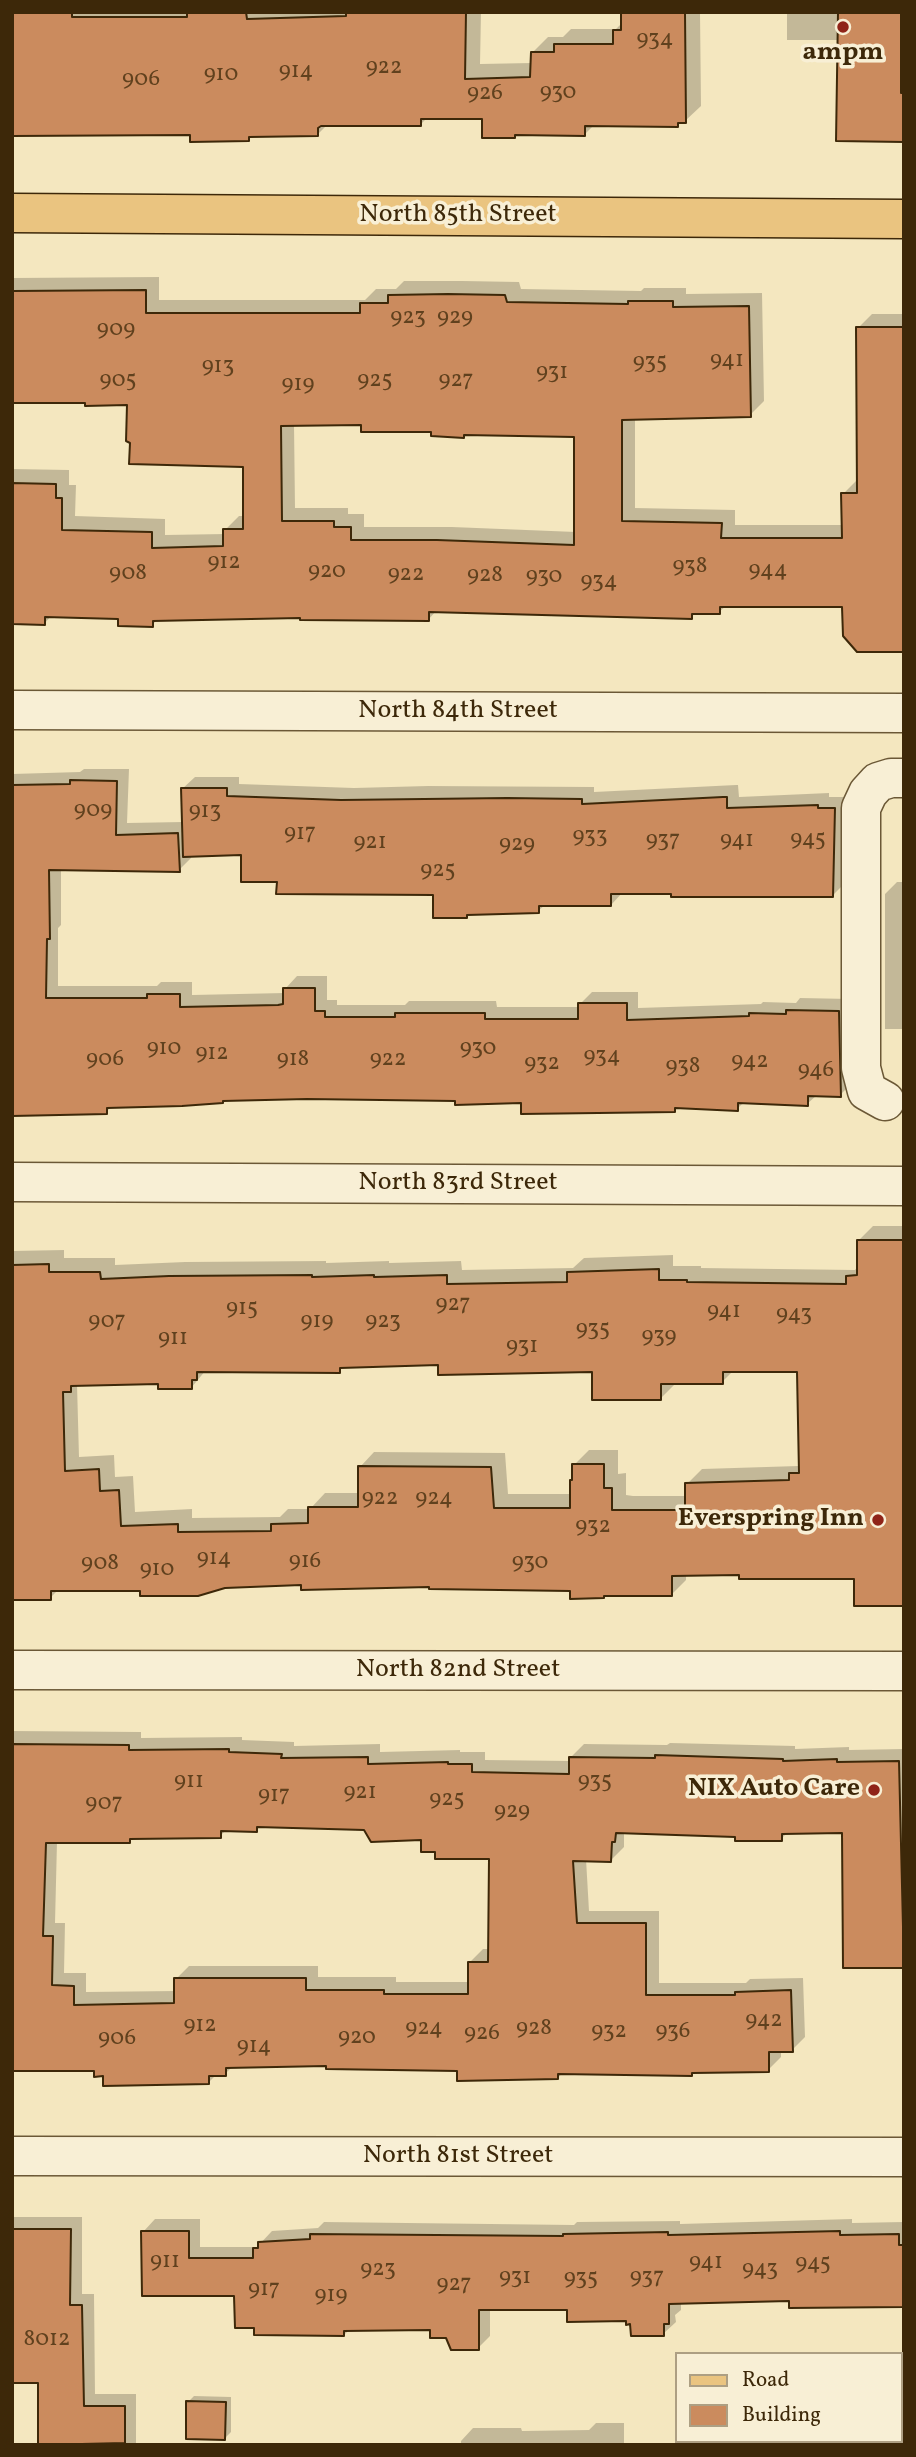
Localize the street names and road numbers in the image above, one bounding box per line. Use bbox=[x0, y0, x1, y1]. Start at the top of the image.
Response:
street label: North 85th Street bbox=[359, 200, 557, 232]
street label: North 84th Street bbox=[358, 696, 558, 728]
street label: North 83rd Street bbox=[358, 1168, 558, 1200]
street label: North 82nd Street bbox=[356, 1655, 560, 1687]
street label: North 81st Street bbox=[363, 2141, 553, 2173]

